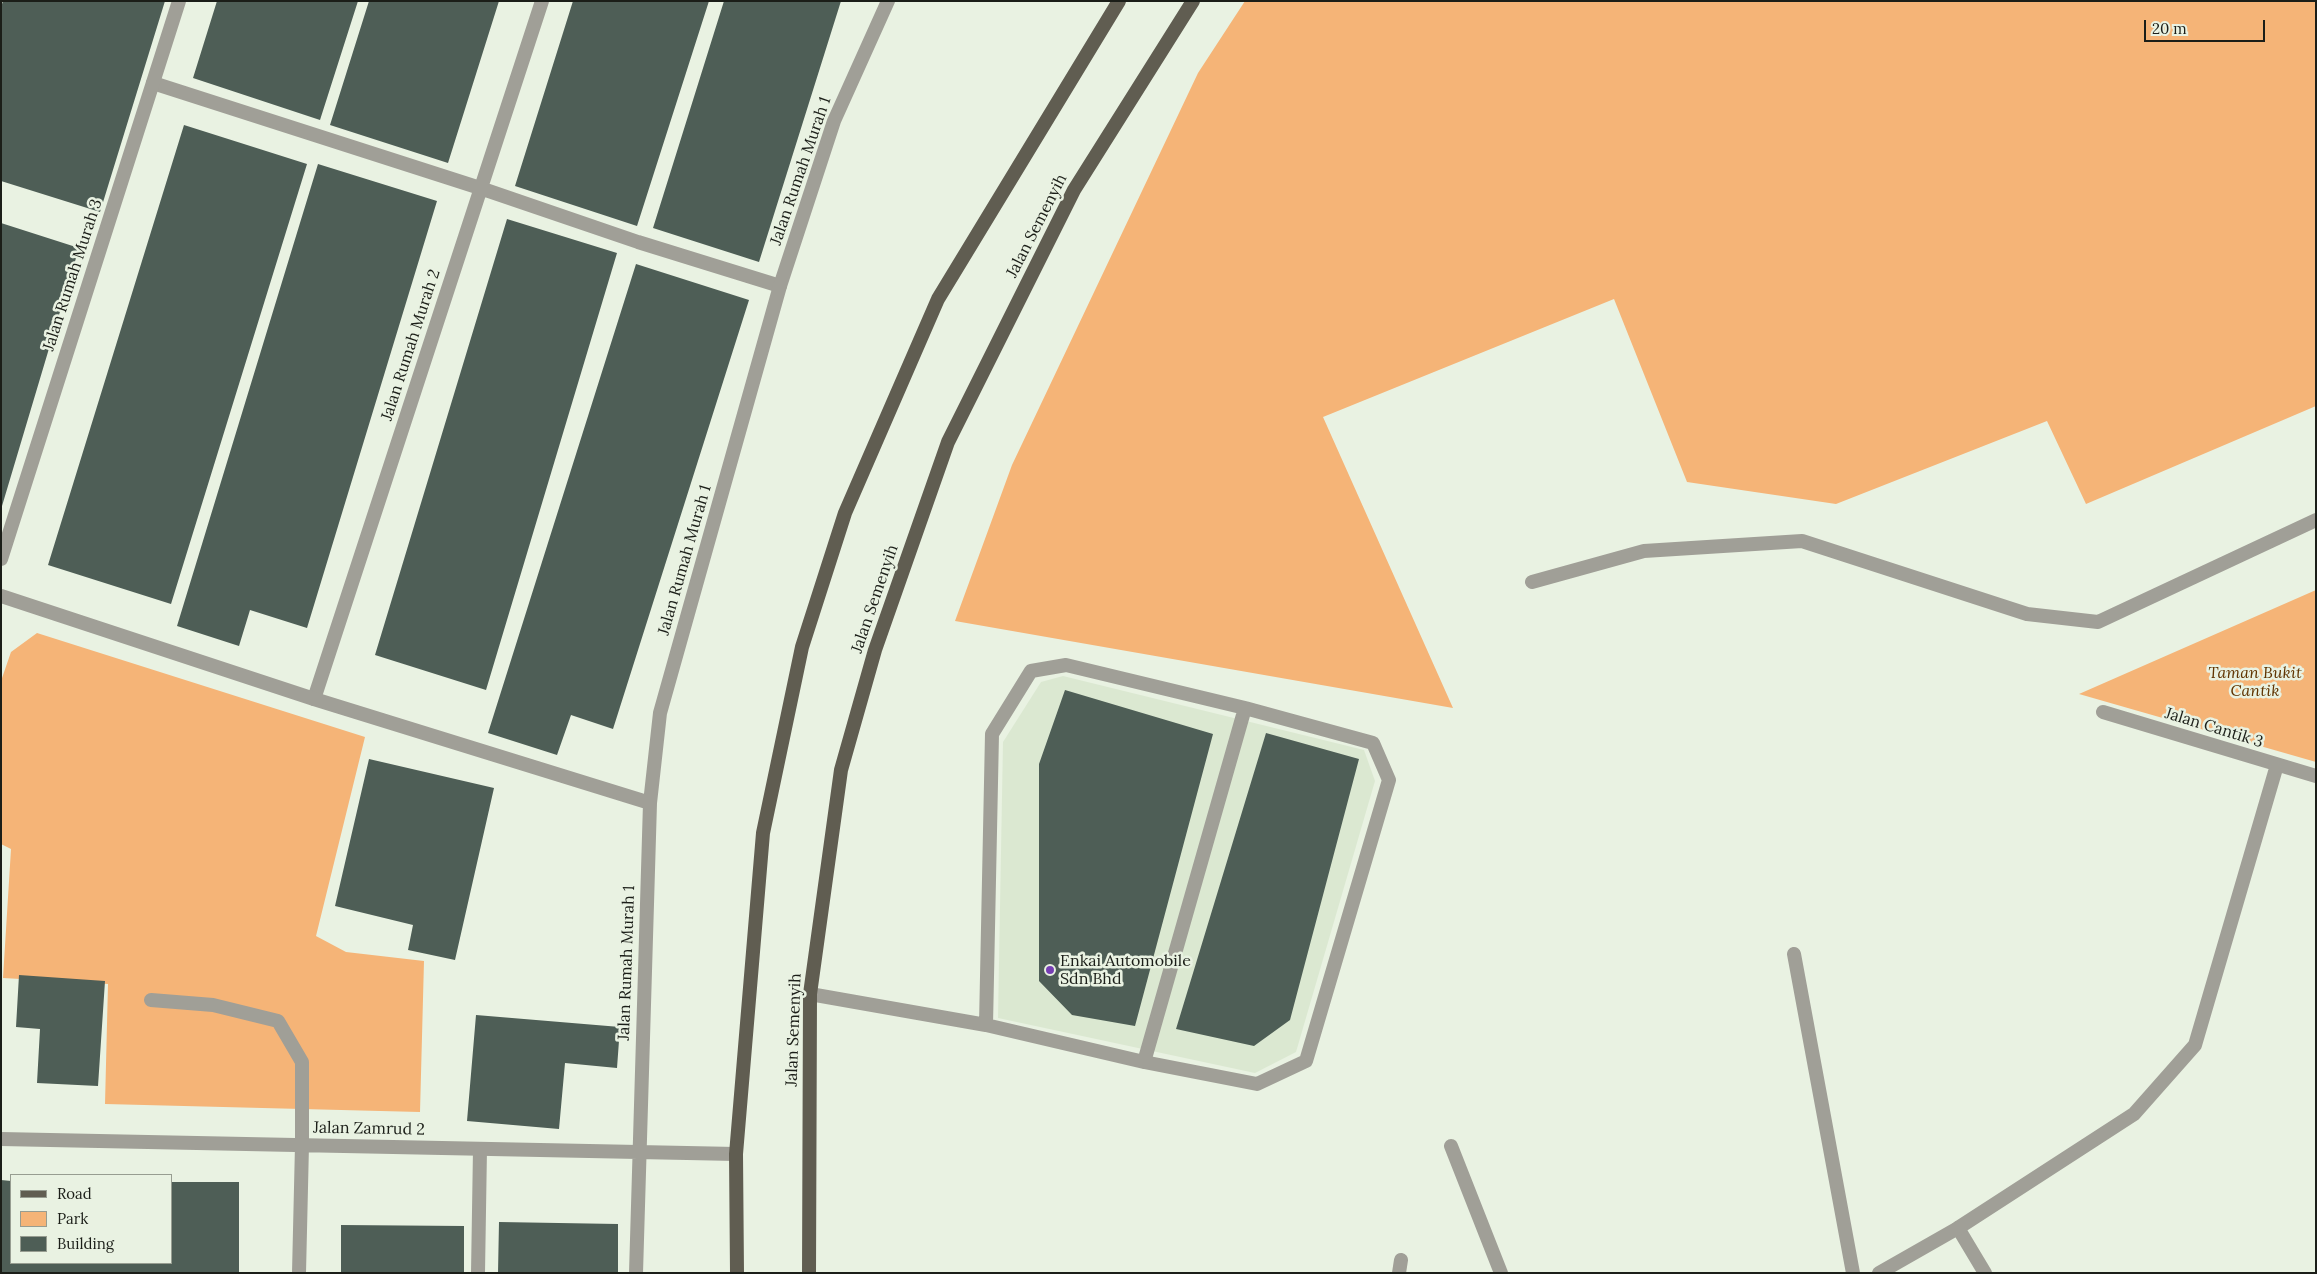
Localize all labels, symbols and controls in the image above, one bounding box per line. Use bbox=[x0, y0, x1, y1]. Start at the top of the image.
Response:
scale bar bbox=[2147, 10, 2268, 42]
text: 20 m bbox=[2152, 19, 2187, 38]
street label: Jalan Rumah Murah 1 bbox=[767, 94, 835, 248]
street label: Jalan Semenyih bbox=[1003, 171, 1071, 281]
street label: Jalan Rumah Murah 3 bbox=[39, 197, 107, 353]
street label: Jalan Rumah Murah 2 bbox=[377, 267, 445, 423]
street label: Jalan Rumah Murah 1 bbox=[654, 483, 716, 637]
street label: Jalan Semenyih bbox=[847, 542, 903, 656]
park label: Taman Bukit Cantik bbox=[2208, 663, 2302, 701]
street label: Jalan Cantik 3 bbox=[2162, 704, 2266, 752]
street label: Jalan Rumah Murah 1 bbox=[615, 885, 639, 1041]
place label: Enkai Automobile Sdn Bhd bbox=[1060, 951, 1191, 989]
marker: Enkai Automobile Sdn Bhd bbox=[1044, 964, 1056, 976]
street label: Jalan Semenyih bbox=[782, 973, 806, 1087]
street label: Jalan Zamrud 2 bbox=[313, 1118, 425, 1140]
legend bbox=[10, 1174, 172, 1264]
text: Road bbox=[57, 1184, 92, 1203]
text: Park bbox=[57, 1209, 88, 1228]
text: Building bbox=[57, 1234, 114, 1253]

